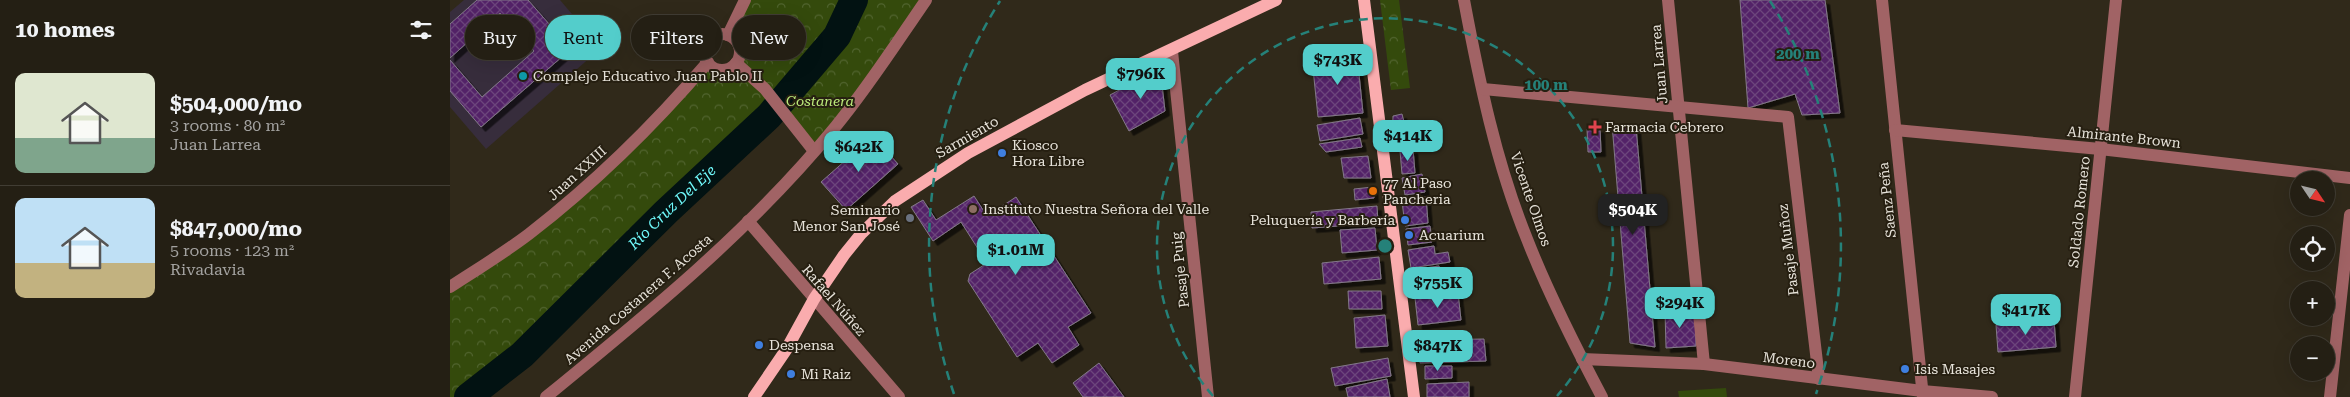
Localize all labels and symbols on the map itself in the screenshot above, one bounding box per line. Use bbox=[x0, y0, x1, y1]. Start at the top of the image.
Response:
street label: Juan Larrea bbox=[1648, 23, 1670, 104]
pin: $743K bbox=[1303, 44, 1373, 86]
text: 200 m bbox=[1776, 45, 1820, 63]
pin: $796K bbox=[1106, 58, 1176, 100]
place label: Complejo Educativo Juan Pablo II bbox=[533, 68, 762, 84]
marker: Complejo Educativo Juan Pablo II bbox=[517, 70, 529, 82]
text: 100 m bbox=[1524, 76, 1568, 94]
park label: Costanera bbox=[786, 93, 854, 109]
street label: Sarmiento bbox=[933, 113, 1001, 161]
place label: Farmacia Cebrero bbox=[1605, 119, 1724, 135]
pin: $414K bbox=[1373, 120, 1443, 162]
marker: Farmacia Cebrero bbox=[1589, 121, 1601, 133]
street label: Almirante Brown bbox=[2066, 123, 2182, 151]
pin: $642K bbox=[824, 130, 894, 173]
place label: Kiosco Hora Libre bbox=[1012, 137, 1085, 169]
street label: Juan XXIII bbox=[544, 143, 610, 203]
marker: Kiosco Hora Libre bbox=[996, 147, 1008, 159]
street label: Vicente Olmos bbox=[1507, 150, 1555, 249]
street label: Soldado Romero bbox=[2065, 155, 2093, 269]
water label: Río Cruz Del Eje bbox=[624, 161, 720, 254]
street label: Saenz Peña bbox=[1875, 161, 1899, 239]
north arrow bbox=[2290, 171, 2335, 216]
place label: 77 Al Paso Pancheria bbox=[1383, 175, 1451, 207]
marker: 77 Al Paso Pancheria bbox=[1367, 185, 1379, 197]
pin: $504K bbox=[1598, 194, 1668, 236]
place label: Instituto Nuestra Señora del Valle bbox=[983, 201, 1209, 217]
place label: Seminario Menor San José bbox=[793, 202, 900, 234]
marker: Instituto Nuestra Señora del Valle bbox=[967, 203, 979, 215]
street label: Pasaje Muñoz bbox=[1774, 203, 1802, 297]
marker: Seminario Menor San José bbox=[904, 212, 916, 224]
place label: Peluquería y Barbería bbox=[1250, 212, 1395, 228]
marker: Peluquería y Barbería bbox=[1399, 214, 1411, 226]
place label: Acuarium bbox=[1419, 227, 1485, 243]
marker: Acuarium bbox=[1403, 229, 1415, 241]
street label: Avenida Costanera F. Acosta bbox=[561, 230, 715, 367]
street label: Pasaje Puig bbox=[1168, 231, 1192, 309]
pin: $1.01M bbox=[975, 234, 1057, 276]
centre of rings bbox=[1376, 237, 1394, 255]
street label: Rafael Núñez bbox=[799, 261, 869, 339]
pin: $755K bbox=[1403, 266, 1473, 309]
pin: $294K bbox=[1645, 286, 1715, 329]
pin: $417K bbox=[1991, 294, 2061, 336]
pin: $847K bbox=[1403, 330, 1473, 372]
place label: Despensa bbox=[769, 337, 835, 353]
marker: Despensa bbox=[753, 339, 765, 351]
street label: Moreno bbox=[1762, 349, 1816, 371]
place label: Isis Masajes bbox=[1915, 361, 1995, 377]
marker: Isis Masajes bbox=[1899, 363, 1911, 375]
place label: Mi Raiz bbox=[801, 366, 851, 382]
marker: Mi Raiz bbox=[785, 368, 797, 380]

